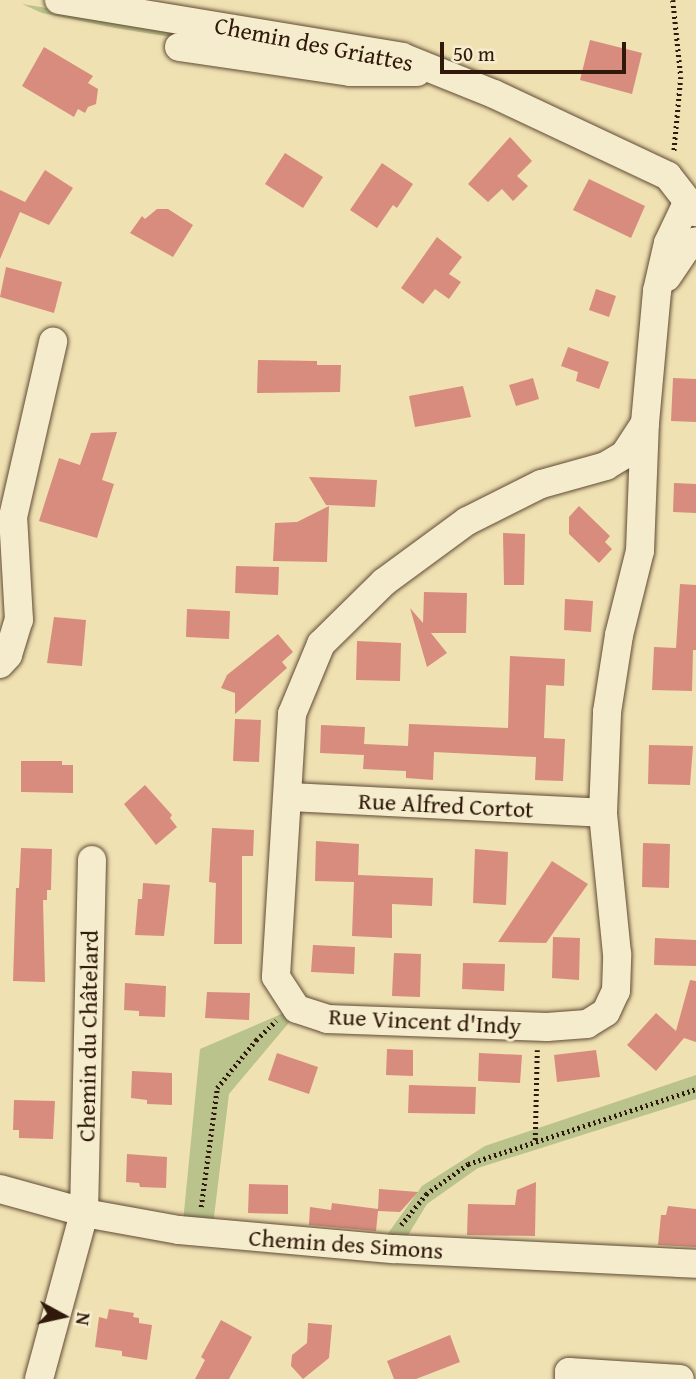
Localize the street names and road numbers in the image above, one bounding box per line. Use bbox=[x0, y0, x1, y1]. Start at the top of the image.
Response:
street label: Chemin des Griattes bbox=[212, 11, 416, 77]
street label: Rue Alfred Cortot bbox=[358, 786, 534, 824]
street label: Chemin du Châtelard bbox=[72, 930, 104, 1142]
street label: Rue Vincent d'Indy bbox=[328, 1002, 522, 1040]
street label: Chemin des Simons bbox=[248, 1223, 444, 1265]

